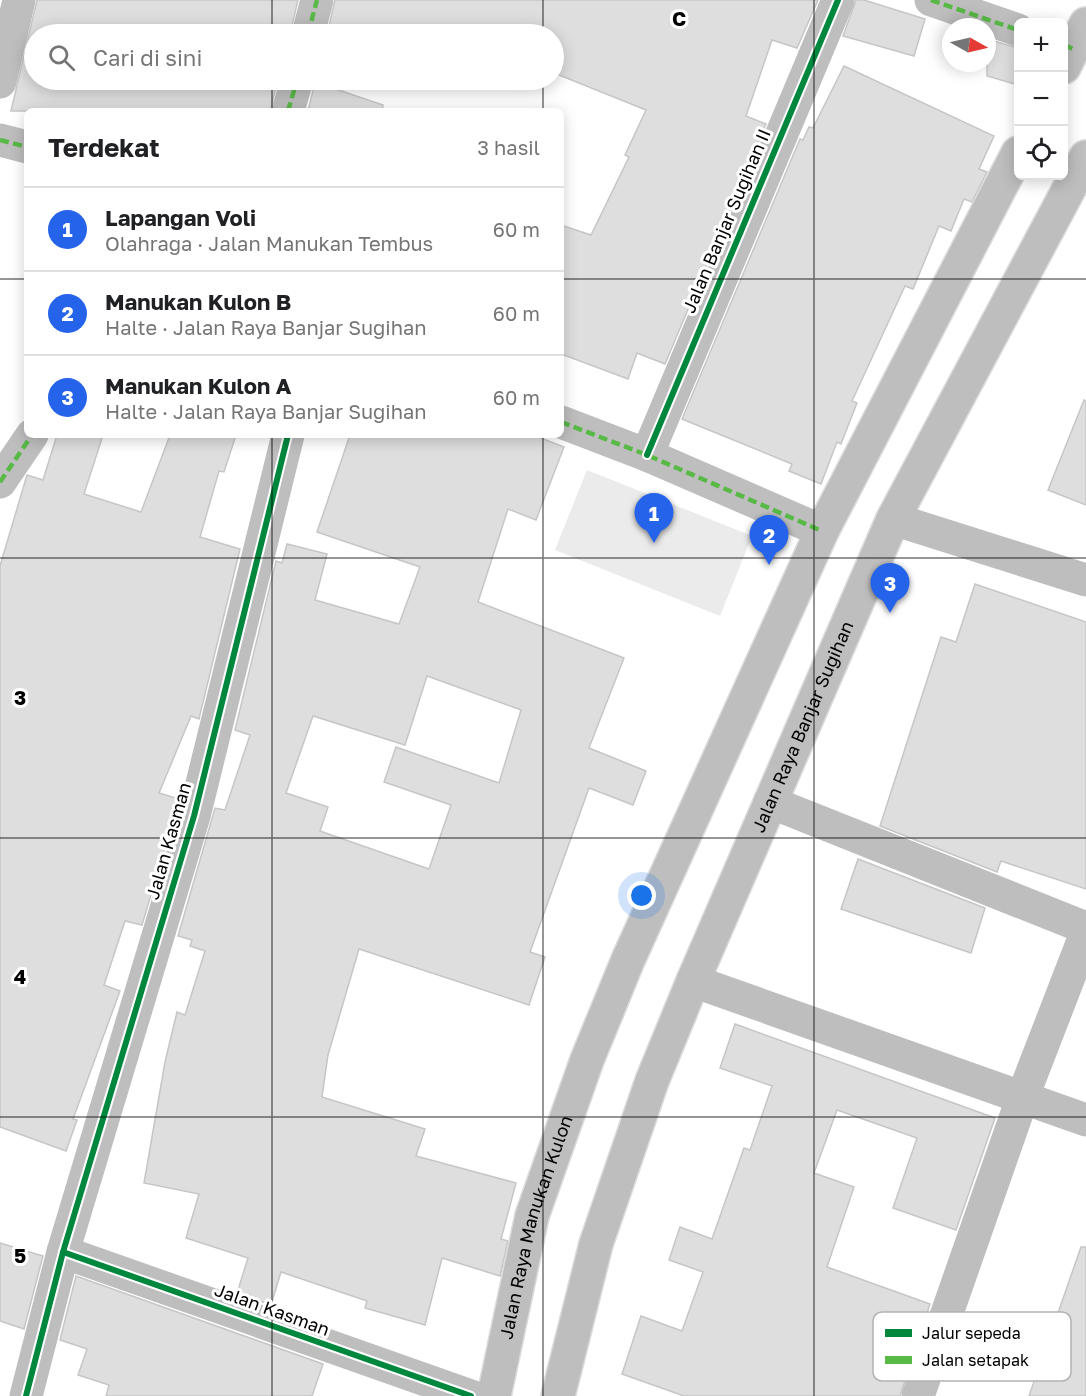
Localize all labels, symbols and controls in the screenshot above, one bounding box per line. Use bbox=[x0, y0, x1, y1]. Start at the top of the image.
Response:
text: C bbox=[672, 6, 686, 30]
north arrow bbox=[942, 18, 996, 72]
map controls bbox=[1014, 18, 1068, 180]
button: + bbox=[1014, 18, 1068, 72]
search box bbox=[24, 24, 564, 90]
icon: search bbox=[45, 41, 78, 74]
text: Cari di sini bbox=[93, 44, 202, 71]
button: − bbox=[1014, 72, 1068, 126]
street label: Jalan Banjar Sugihan II bbox=[677, 125, 775, 316]
button: locate bbox=[1014, 126, 1068, 180]
text: Terdekat bbox=[48, 132, 160, 163]
text: 3 hasil bbox=[477, 135, 540, 159]
text: Lapangan Voli bbox=[105, 204, 256, 231]
text: 1 bbox=[62, 217, 73, 241]
text: 60 m bbox=[493, 217, 540, 241]
text: Olahraga · Jalan Manukan Tembus bbox=[105, 231, 433, 255]
text: Manukan Kulon B bbox=[105, 288, 291, 315]
text: 2 bbox=[61, 301, 74, 325]
text: 60 m bbox=[493, 301, 540, 325]
text: Halte · Jalan Raya Banjar Sugihan bbox=[105, 315, 427, 339]
text: Manukan Kulon A bbox=[105, 372, 291, 399]
text: 3 bbox=[61, 385, 74, 409]
text: 60 m bbox=[493, 385, 540, 409]
text: Halte · Jalan Raya Banjar Sugihan bbox=[105, 399, 427, 423]
pin: 1 bbox=[634, 494, 674, 543]
pin: 2 bbox=[750, 516, 788, 565]
pin: 3 bbox=[870, 564, 910, 613]
street label: Jalan Raya Banjar Sugihan bbox=[747, 617, 858, 836]
text: 3 bbox=[14, 685, 26, 709]
street label: Jalan Kasman bbox=[141, 780, 195, 902]
your location bbox=[627, 881, 656, 910]
text: 4 bbox=[14, 964, 26, 988]
street label: Jalan Raya Manukan Kulon bbox=[494, 1112, 577, 1341]
text: 5 bbox=[14, 1243, 26, 1267]
street label: Jalan Kasman bbox=[212, 1278, 333, 1340]
legend bbox=[873, 1312, 1071, 1381]
text: Jalur sepeda bbox=[922, 1323, 1021, 1343]
text: Jalan setapak bbox=[922, 1350, 1029, 1370]

